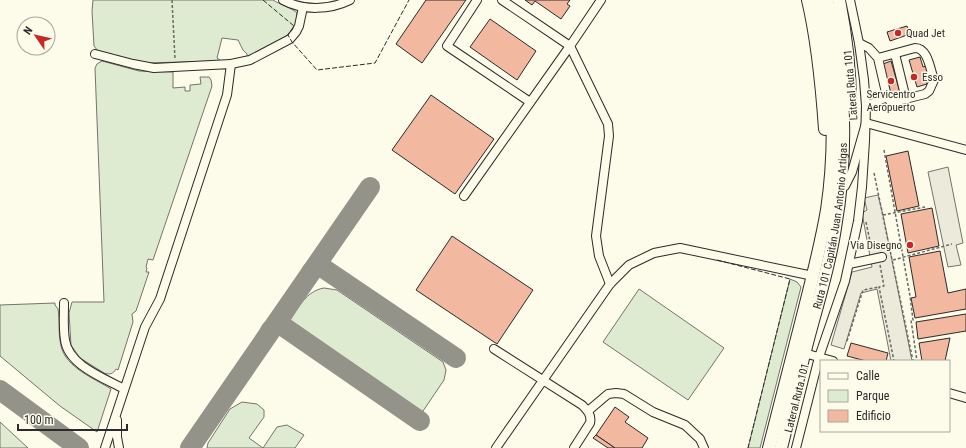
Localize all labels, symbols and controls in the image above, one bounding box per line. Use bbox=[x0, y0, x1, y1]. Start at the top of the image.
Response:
north arrow bbox=[16, 16, 56, 56]
text: N bbox=[21, 24, 36, 37]
place label: Quad Jet bbox=[906, 27, 945, 40]
marker: Quad Jet bbox=[893, 28, 903, 38]
street label: Lateral Ruta 101 bbox=[841, 49, 861, 121]
place label: Esso bbox=[922, 71, 944, 84]
marker: Esso bbox=[909, 72, 919, 82]
marker: Servicentro Aeropuerto bbox=[886, 76, 896, 86]
place label: Servicentro Aeropuerto bbox=[866, 88, 916, 114]
street label: Ruta 101 Capitán Juan Antonio Artigas bbox=[810, 143, 849, 310]
place label: Via Disegno bbox=[850, 239, 902, 252]
marker: Via Disegno bbox=[905, 240, 915, 250]
legend bbox=[820, 360, 950, 432]
street label: Lateral Ruta 101 bbox=[782, 362, 812, 434]
text: Calle bbox=[856, 369, 880, 383]
text: Parque bbox=[856, 389, 890, 403]
scale bar bbox=[18, 406, 127, 432]
text: Edificio bbox=[856, 409, 891, 423]
text: 100 m bbox=[24, 413, 54, 427]

